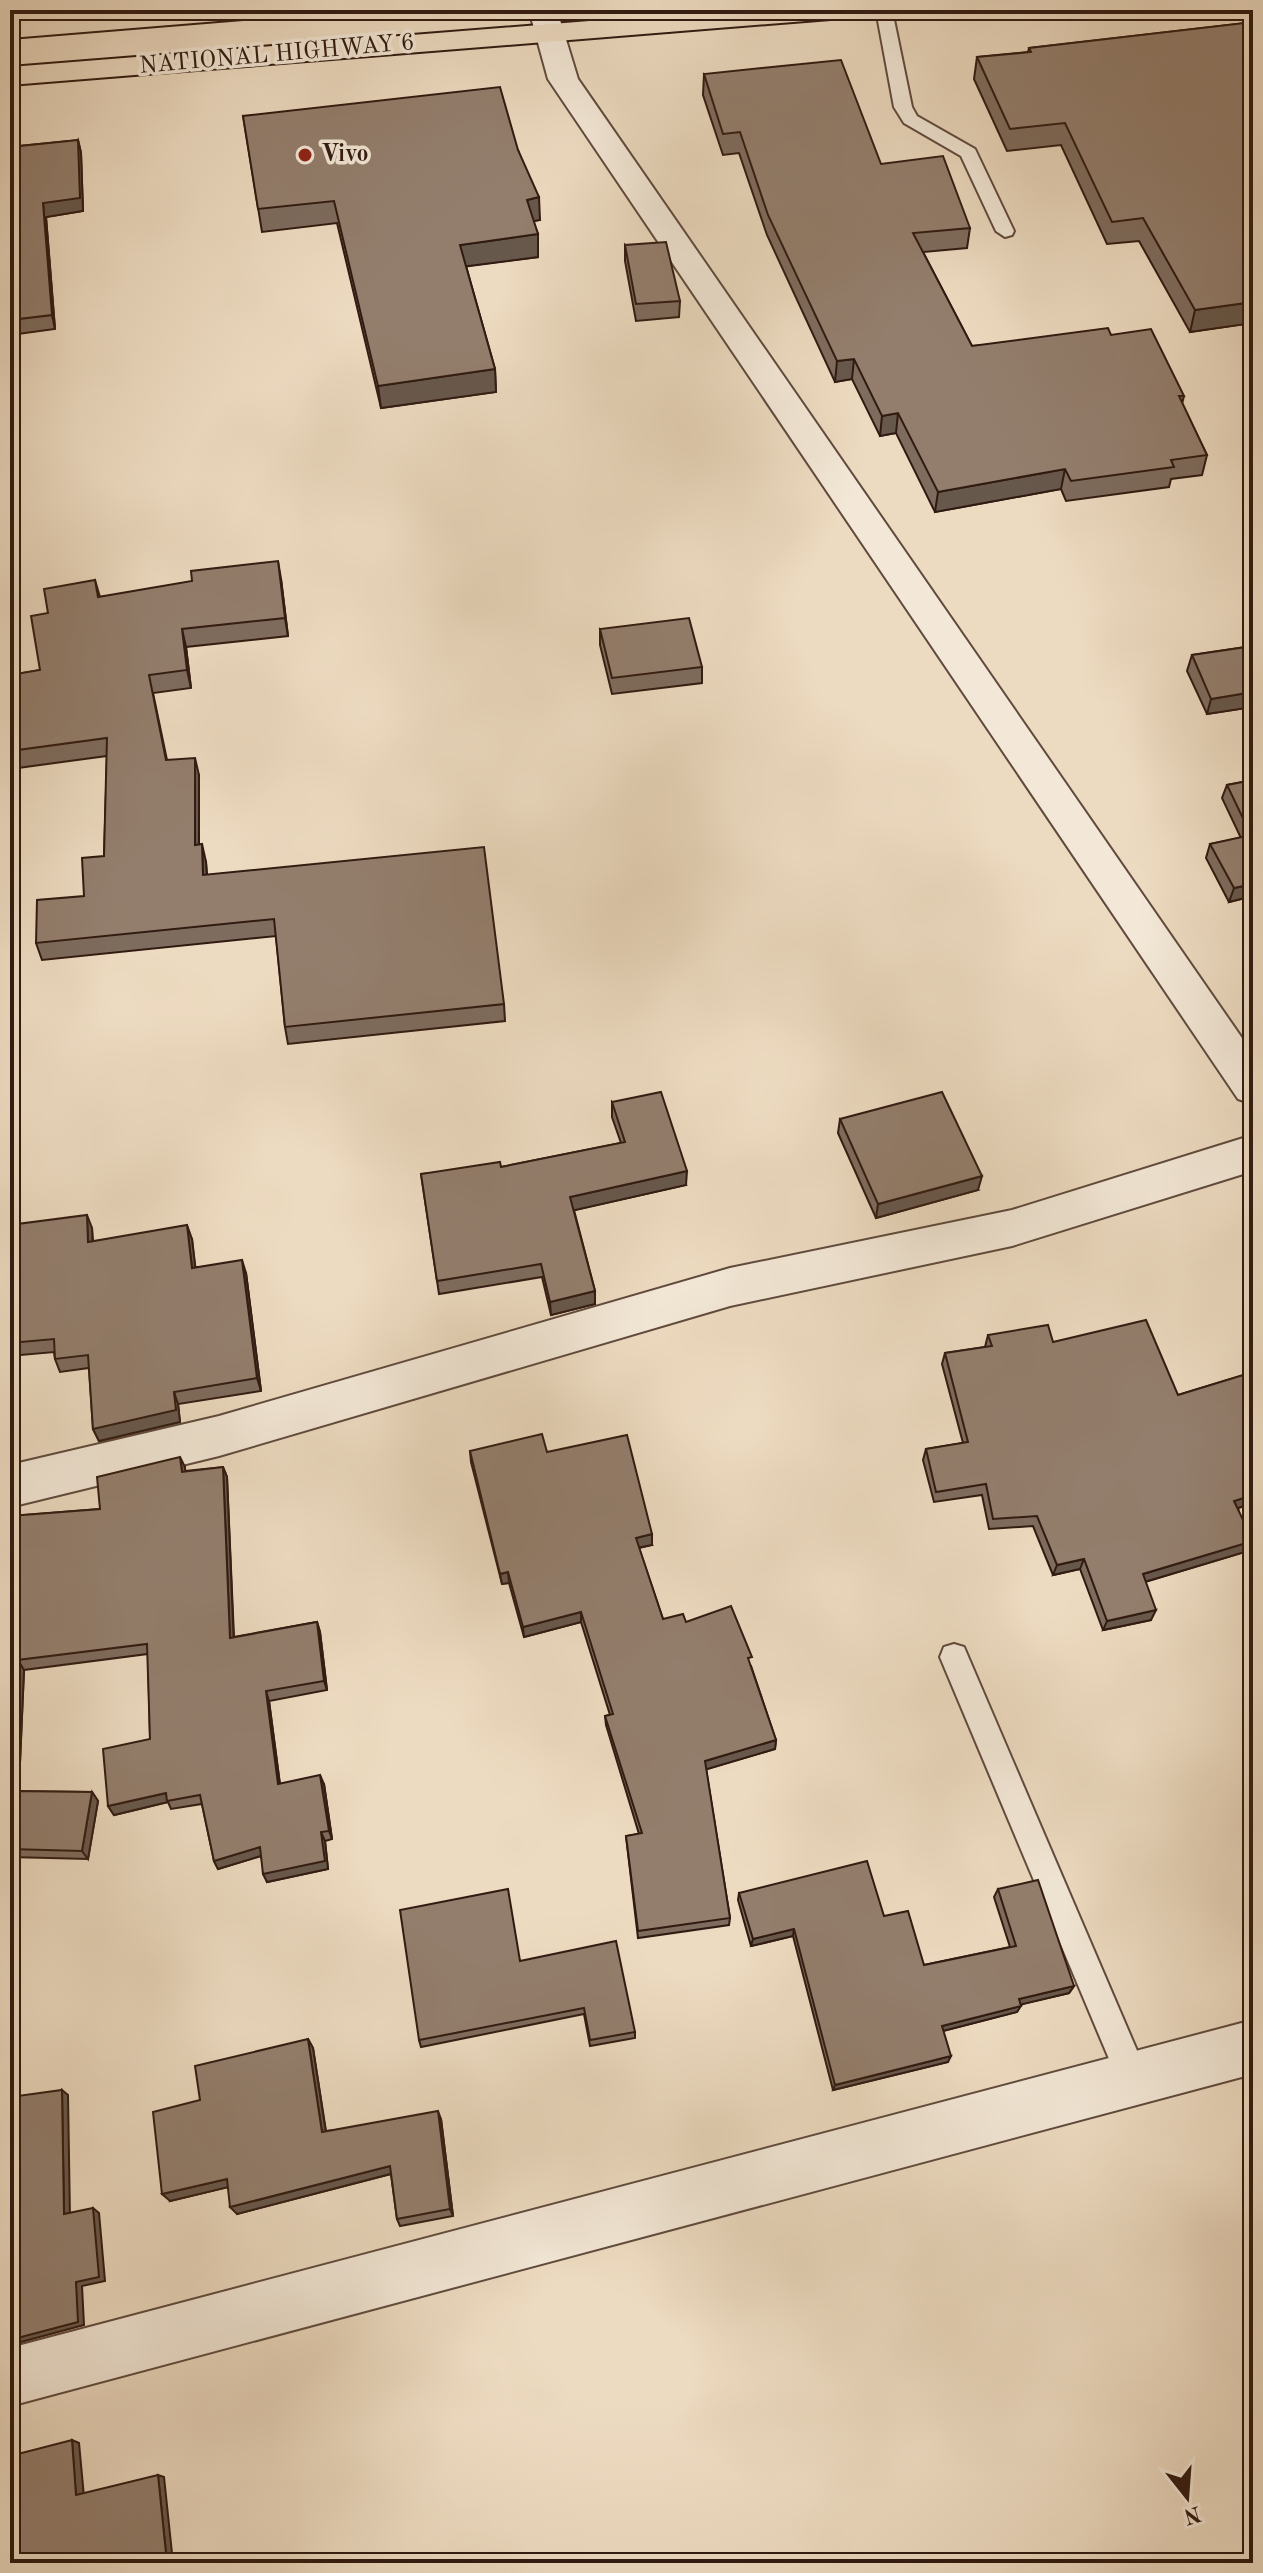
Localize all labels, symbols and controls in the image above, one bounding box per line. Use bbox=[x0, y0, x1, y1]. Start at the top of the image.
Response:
street label: NATIONAL HIGHWAY 6 bbox=[138, 31, 416, 79]
place label: Vivo bbox=[321, 143, 369, 167]
marker: Vivo bbox=[296, 146, 314, 164]
north arrow bbox=[1147, 2457, 1227, 2537]
text: N bbox=[1181, 2501, 1204, 2527]

